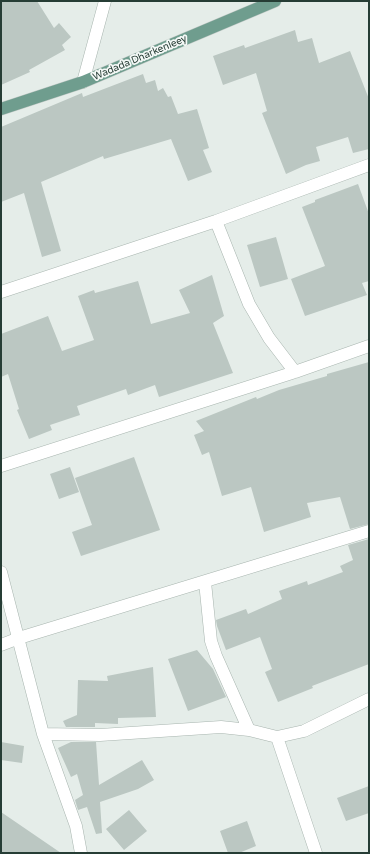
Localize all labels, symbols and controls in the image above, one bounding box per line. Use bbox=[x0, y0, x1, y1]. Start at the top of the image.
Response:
street label: Wadada Dharkenleey bbox=[91, 33, 189, 83]

